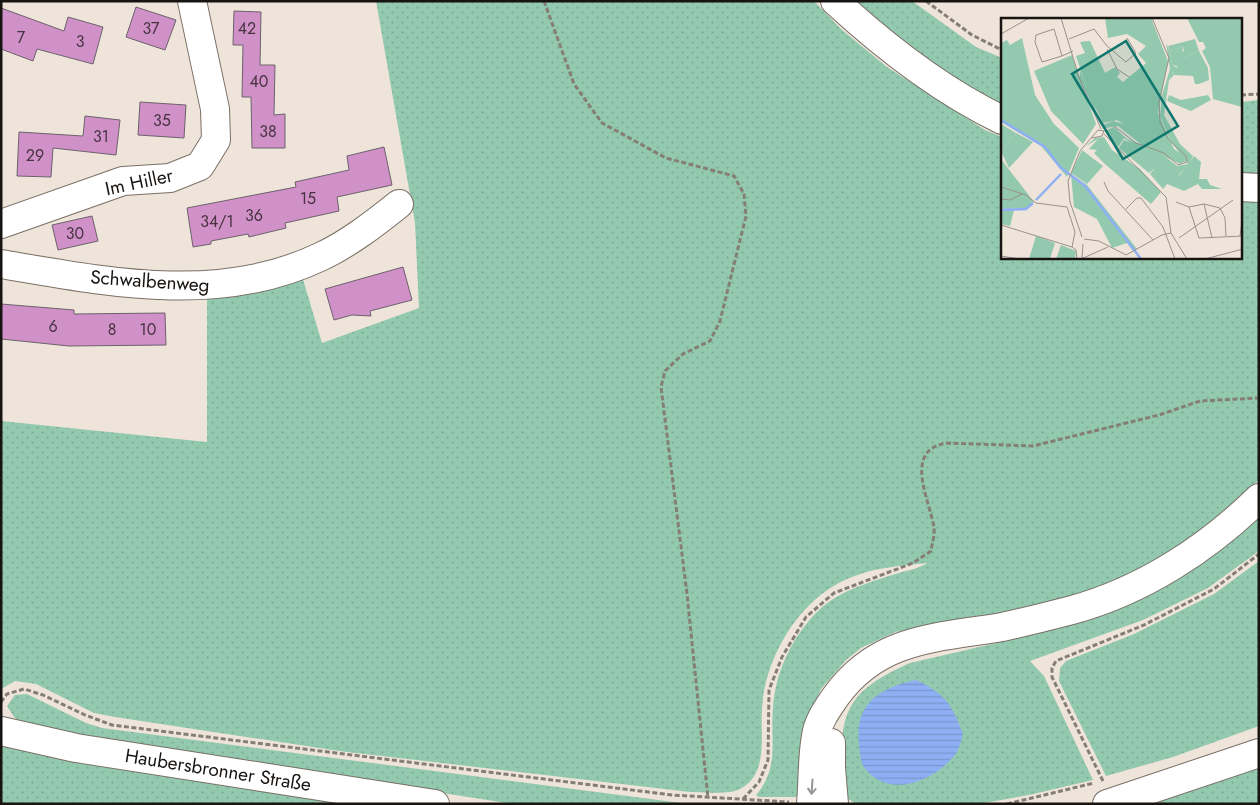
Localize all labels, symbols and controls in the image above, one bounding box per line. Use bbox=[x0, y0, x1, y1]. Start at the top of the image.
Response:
house number: 37 bbox=[143, 17, 160, 40]
house number: 42 bbox=[238, 17, 256, 40]
inset map bbox=[1001, 18, 1242, 259]
house number: 7 bbox=[17, 26, 26, 49]
house number: 3 bbox=[76, 30, 85, 53]
house number: 40 bbox=[250, 70, 268, 93]
house number: 35 bbox=[153, 109, 171, 132]
house number: 38 bbox=[259, 120, 277, 143]
house number: 31 bbox=[93, 125, 109, 148]
house number: 29 bbox=[26, 144, 44, 167]
street label: Im Hiller bbox=[103, 162, 176, 202]
house number: 15 bbox=[300, 187, 316, 210]
house number: 36 bbox=[245, 204, 263, 227]
house number: 34/1 bbox=[200, 210, 234, 233]
house number: 30 bbox=[66, 222, 84, 245]
street label: Schwalbenweg bbox=[89, 263, 211, 299]
house number: 6 bbox=[48, 315, 58, 338]
house number: 8 bbox=[108, 318, 116, 341]
house number: 10 bbox=[140, 318, 156, 341]
street label: Haubersbronner Straße bbox=[123, 742, 313, 798]
one-way arrow bbox=[807, 778, 817, 794]

